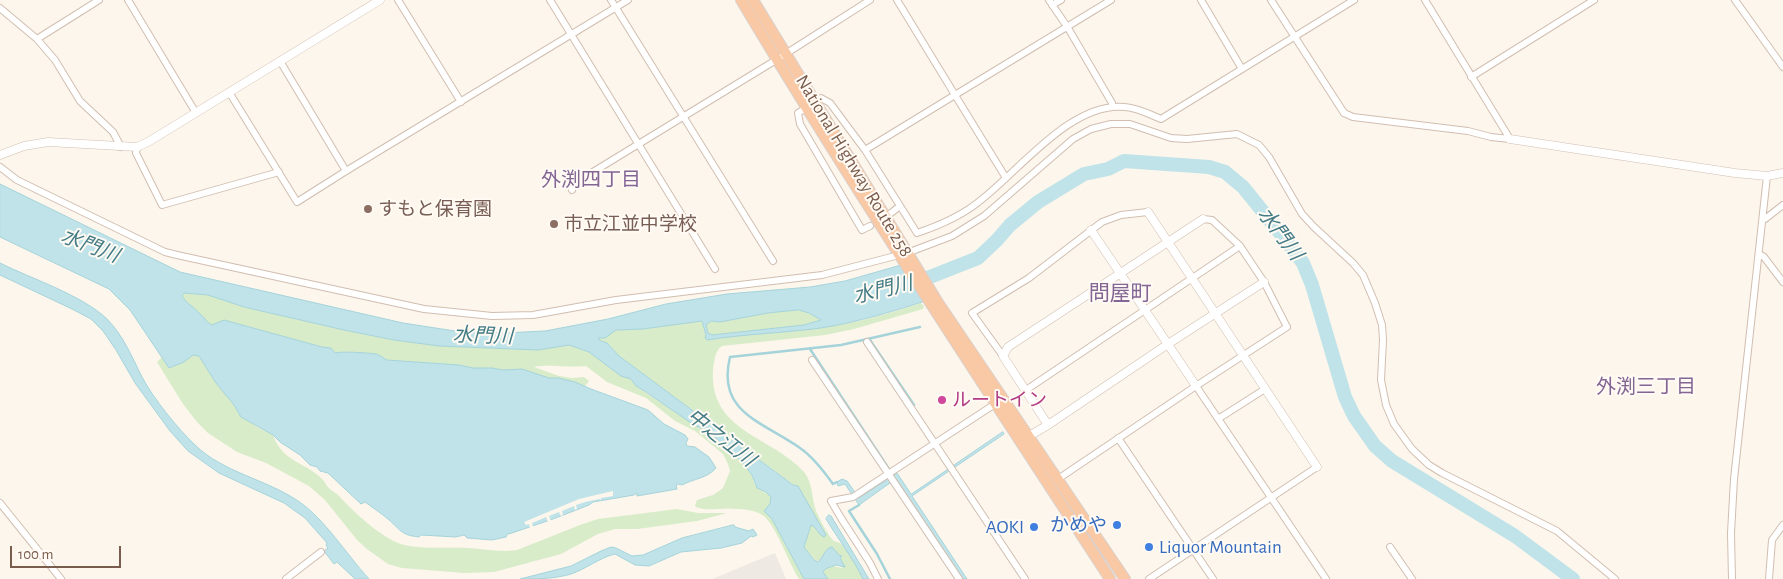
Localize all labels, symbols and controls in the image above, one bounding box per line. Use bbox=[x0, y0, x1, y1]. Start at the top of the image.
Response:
street label: National Highway Route 258 bbox=[791, 71, 917, 261]
district label: 外渕四丁目 bbox=[541, 168, 641, 192]
place label: すもと保育園 bbox=[378, 198, 492, 220]
marker: すもと保育園 bbox=[362, 203, 374, 215]
water label: 水門川 bbox=[1252, 203, 1308, 265]
place label: 市立江並中学校 bbox=[564, 213, 697, 235]
marker: 市立江並中学校 bbox=[548, 218, 560, 230]
water label: 水門川 bbox=[58, 224, 122, 268]
water label: 水門川 bbox=[851, 271, 915, 309]
district label: 問屋町 bbox=[1089, 281, 1151, 307]
water label: 水門川 bbox=[453, 323, 513, 349]
district label: 外渕三丁目 bbox=[1596, 375, 1696, 399]
place label: ルートイン bbox=[952, 389, 1047, 411]
marker: ルートイン bbox=[936, 394, 948, 406]
water label: 中之江川 bbox=[682, 404, 760, 472]
place label: かめや bbox=[1050, 514, 1107, 536]
place label: AOKI bbox=[986, 516, 1024, 538]
marker: かめや bbox=[1111, 519, 1123, 531]
marker: AOKI bbox=[1028, 521, 1040, 533]
scale bar bbox=[12, 536, 124, 568]
place label: Liquor Mountain bbox=[1159, 536, 1282, 558]
marker: Liquor Mountain bbox=[1143, 541, 1155, 553]
text: 100 m bbox=[18, 547, 53, 562]

